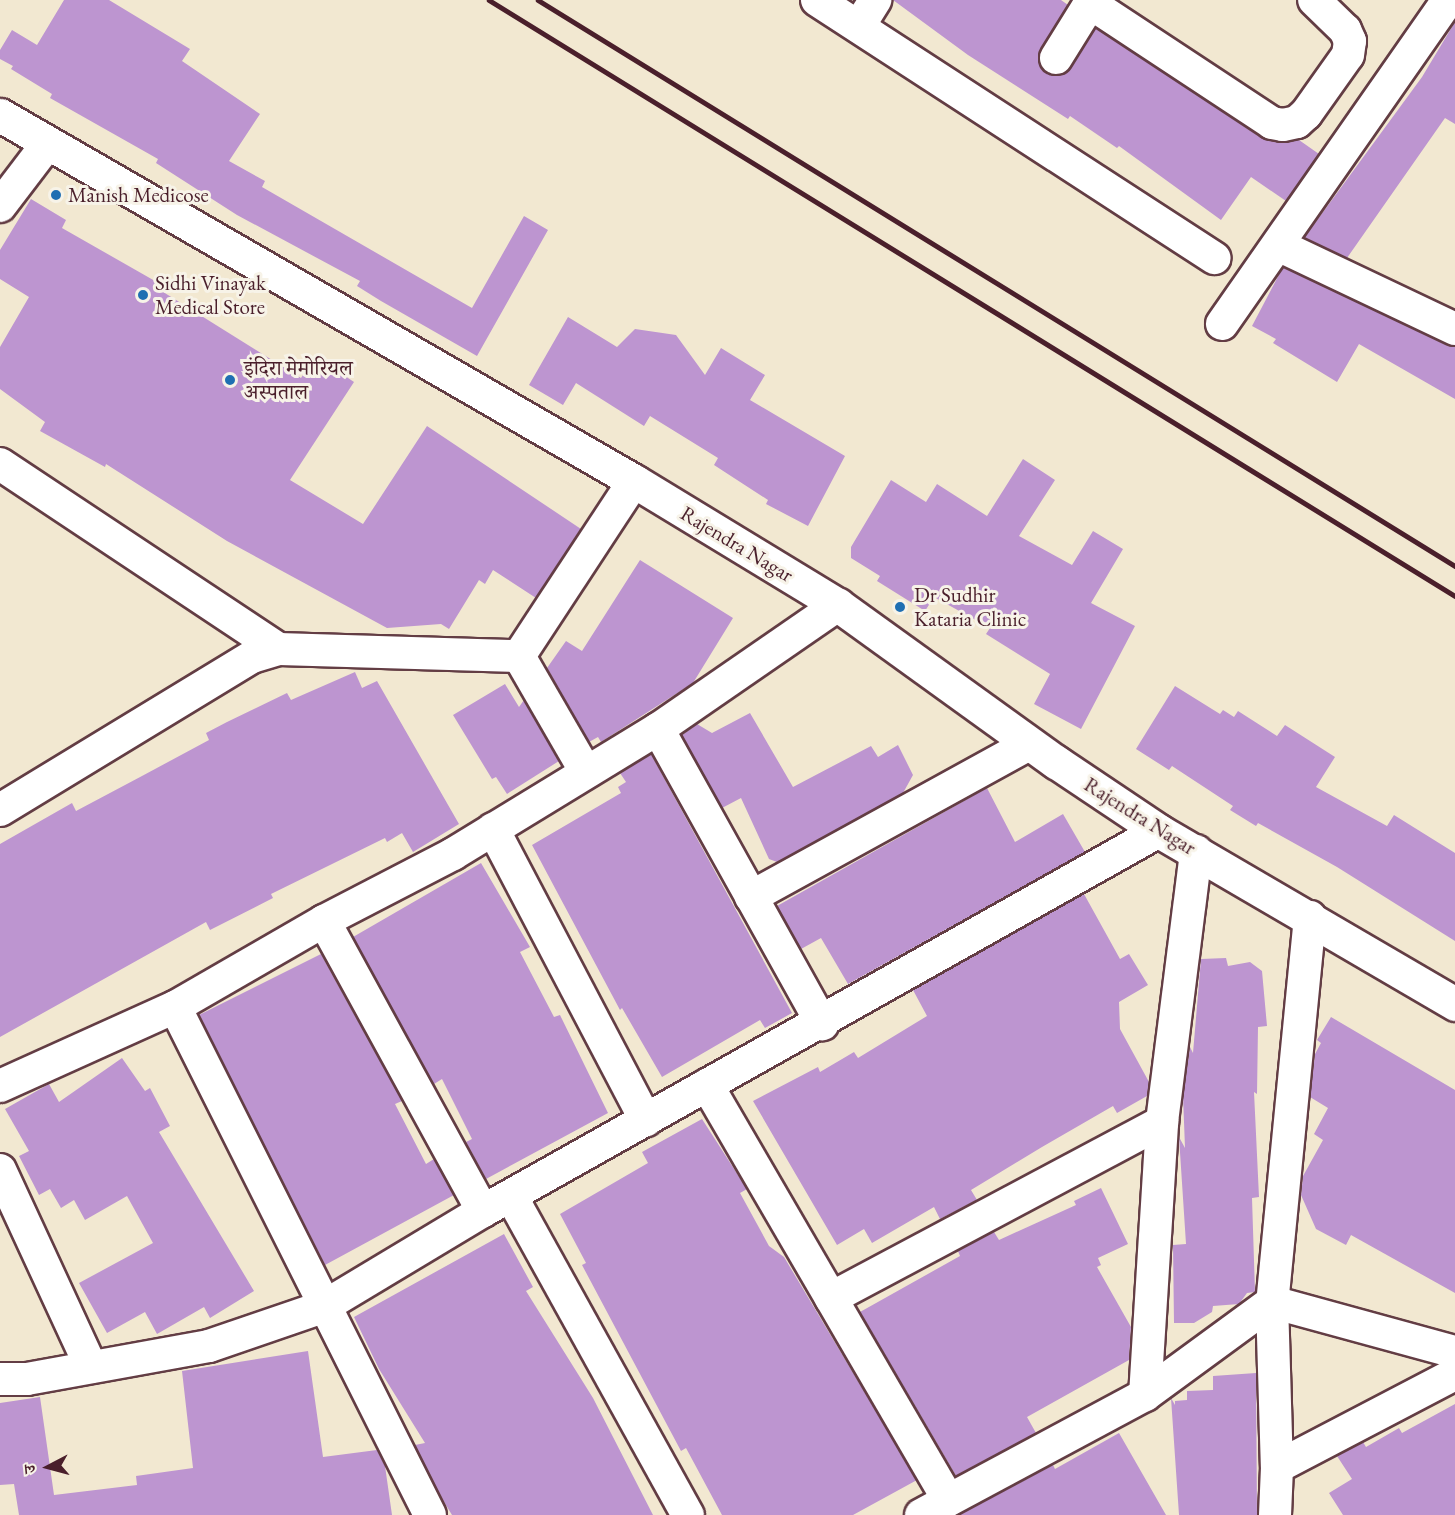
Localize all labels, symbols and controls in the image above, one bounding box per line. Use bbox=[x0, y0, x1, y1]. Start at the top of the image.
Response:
place label: Manish Medicose bbox=[68, 182, 209, 208]
marker: Manish Medicose bbox=[49, 188, 63, 202]
place label: Sidhi Vinayak Medical Store bbox=[155, 270, 266, 320]
marker: Sidhi Vinayak Medical Store bbox=[136, 288, 150, 302]
place label: इंदिरा मेमोरियल अस्पताल bbox=[244, 355, 353, 405]
marker: इंदिरा मेमोरियल अस्पताल bbox=[221, 371, 239, 389]
street label: Rajendra Nagar bbox=[676, 501, 798, 587]
place label: Dr Sudhir Kataria Clinic bbox=[914, 582, 1026, 632]
marker: Dr Sudhir Kataria Clinic bbox=[891, 598, 909, 616]
street label: Rajendra Nagar bbox=[1080, 772, 1200, 860]
north arrow bbox=[18, 1437, 78, 1497]
text: उ bbox=[19, 1464, 40, 1474]

